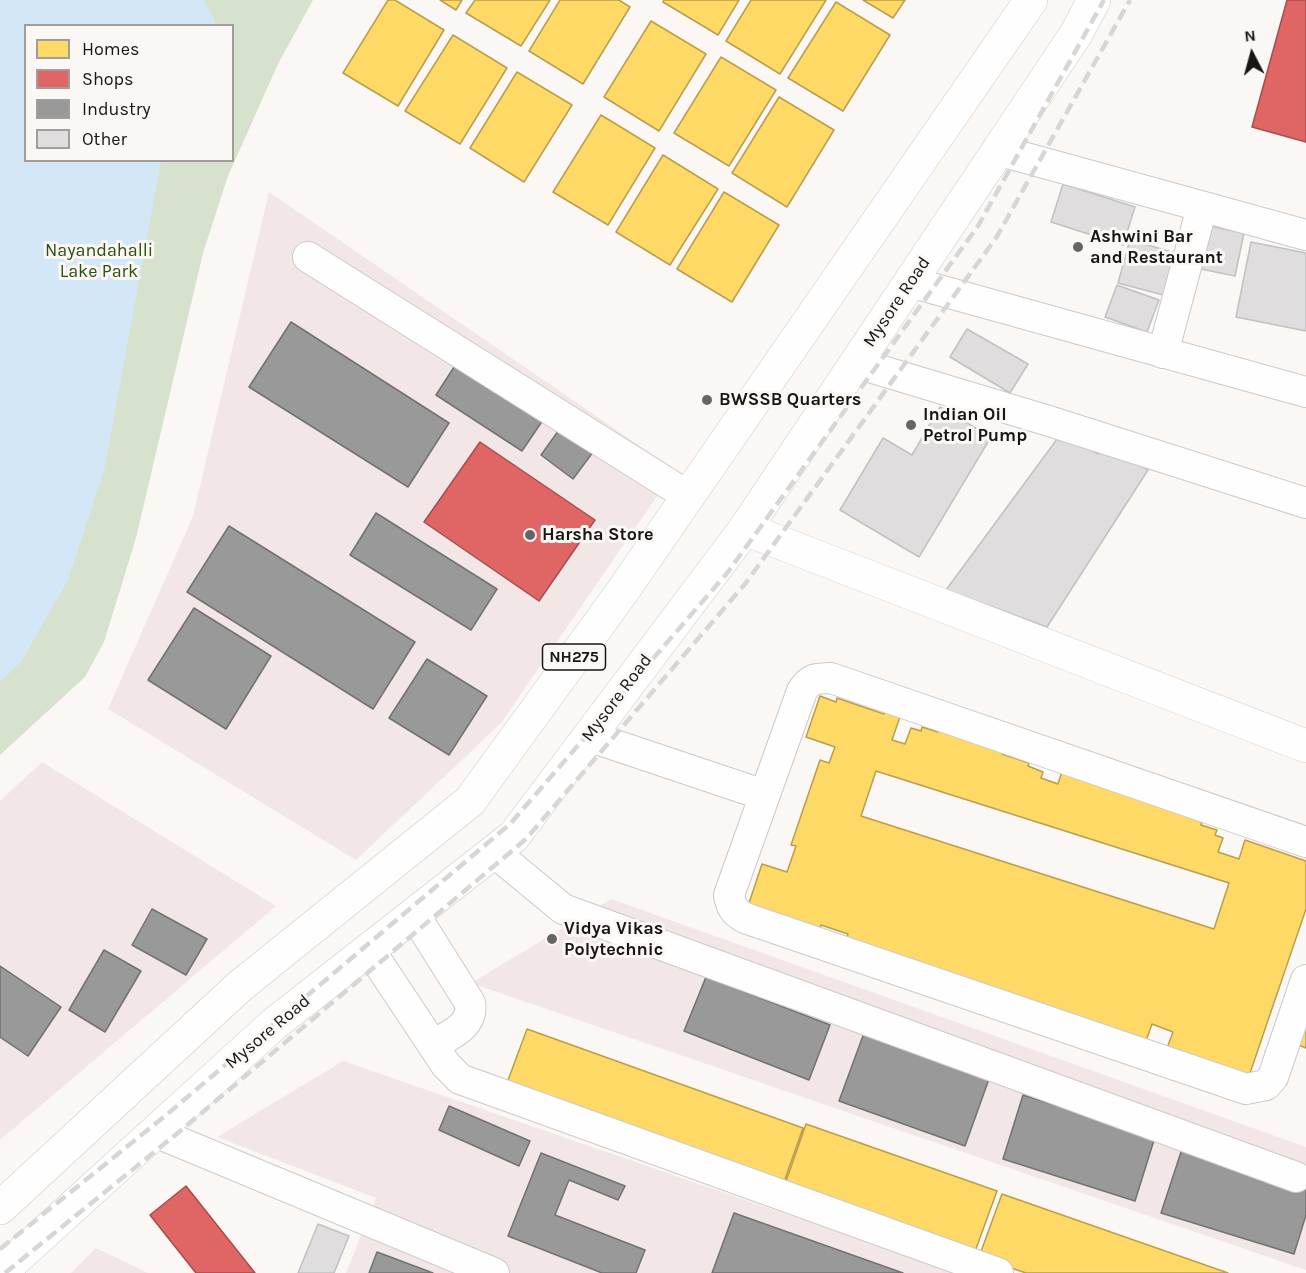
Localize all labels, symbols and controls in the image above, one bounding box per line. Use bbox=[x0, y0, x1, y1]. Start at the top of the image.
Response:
legend bbox=[24, 24, 234, 162]
north arrow bbox=[1222, 24, 1282, 84]
text: N bbox=[1243, 26, 1257, 46]
text: Homes bbox=[82, 38, 139, 60]
text: Shops bbox=[82, 68, 134, 90]
text: Industry bbox=[82, 98, 151, 120]
text: Other bbox=[82, 128, 127, 150]
place label: Ashwini Bar and Restaurant bbox=[1090, 226, 1223, 268]
park label: Nayandahalli Lake Park bbox=[45, 240, 153, 282]
marker: Ashwini Bar and Restaurant bbox=[1071, 240, 1085, 254]
street label: Mysore Road bbox=[859, 253, 935, 351]
place label: BWSSB Quarters bbox=[719, 389, 861, 411]
marker: BWSSB Quarters bbox=[700, 393, 714, 407]
place label: Indian Oil Petrol Pump bbox=[923, 404, 1027, 446]
marker: Indian Oil Petrol Pump bbox=[904, 418, 918, 432]
place label: Harsha Store bbox=[542, 524, 653, 546]
marker: Harsha Store bbox=[523, 528, 537, 542]
road number: NH275 bbox=[542, 644, 606, 670]
street label: Mysore Road bbox=[577, 650, 657, 746]
place label: Vidya Vikas Polytechnic bbox=[564, 918, 663, 960]
marker: Vidya Vikas Polytechnic bbox=[545, 932, 559, 946]
street label: Mysore Road bbox=[221, 990, 315, 1074]

